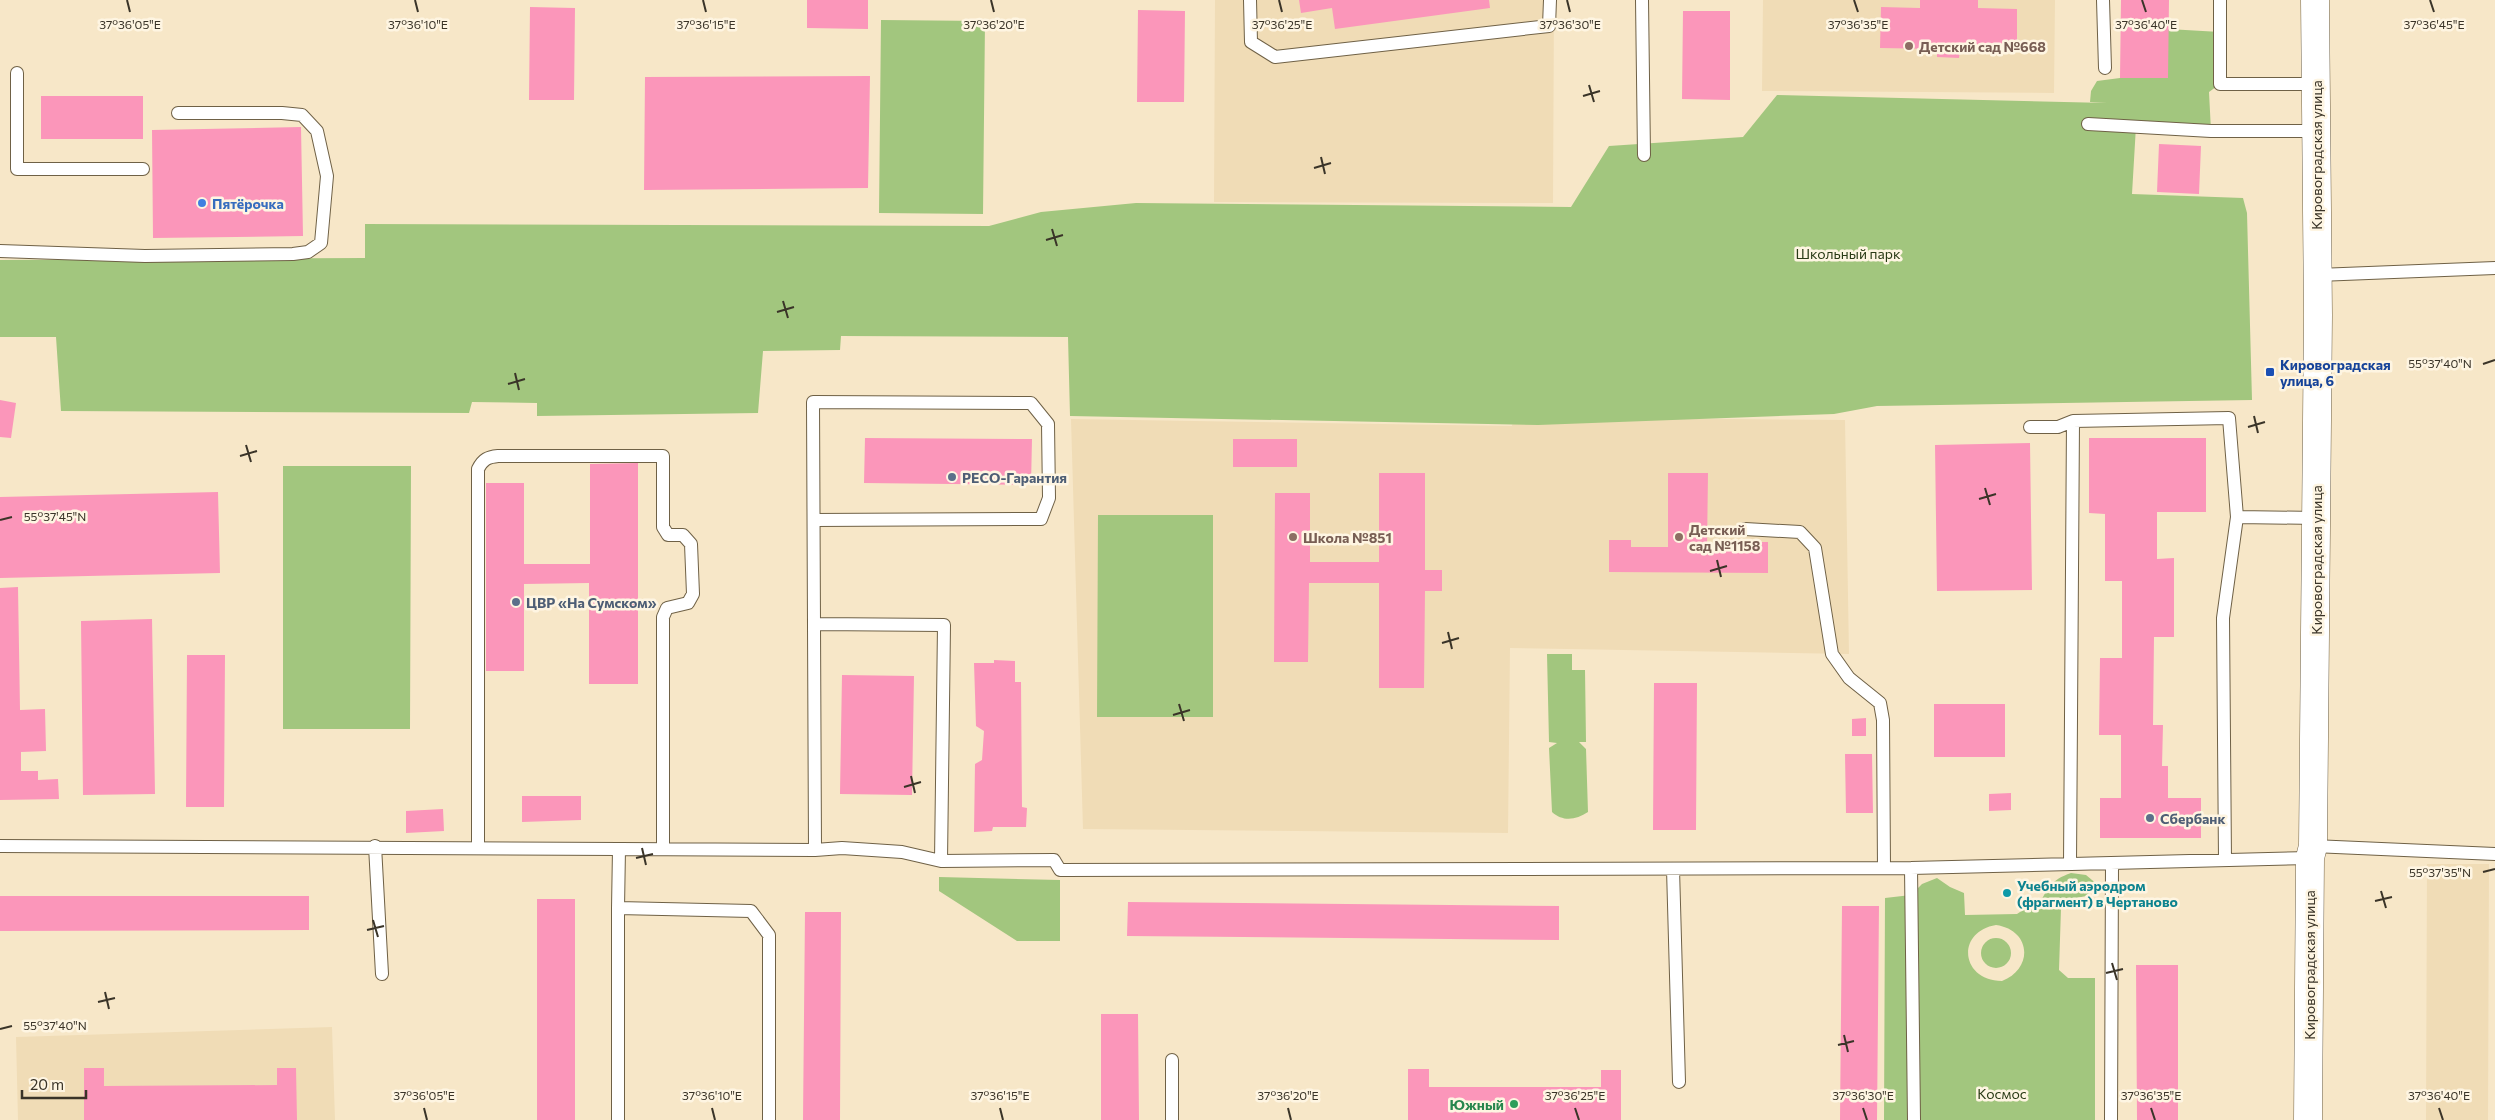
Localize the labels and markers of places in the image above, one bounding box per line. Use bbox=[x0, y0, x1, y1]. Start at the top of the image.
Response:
place label: Детский сад №668 bbox=[1919, 38, 2046, 55]
marker: Детский сад №668 bbox=[1903, 40, 1915, 52]
place label: Пятёрочка bbox=[212, 195, 284, 212]
marker: Пятёрочка bbox=[196, 197, 208, 209]
place label: Кировоградская улица, 6 bbox=[2280, 356, 2391, 389]
marker: Кировоградская улица, 6 bbox=[2264, 366, 2276, 378]
place label: РЕСО-Гарантия bbox=[962, 469, 1067, 486]
marker: РЕСО-Гарантия bbox=[946, 471, 958, 483]
place label: Детский сад №1158 bbox=[1689, 521, 1761, 554]
place label: Школа №851 bbox=[1303, 529, 1392, 546]
marker: Школа №851 bbox=[1287, 531, 1299, 543]
marker: Детский сад №1158 bbox=[1673, 531, 1685, 543]
place label: ЦВР «На Сумском» bbox=[526, 594, 657, 611]
marker: ЦВР «На Сумском» bbox=[510, 596, 522, 608]
place label: Сбербанк bbox=[2160, 810, 2225, 827]
marker: Сбербанк bbox=[2144, 812, 2156, 824]
place label: Учебный аэродром (фрагмент) в Чертаново bbox=[2017, 877, 2178, 910]
marker: Учебный аэродром (фрагмент) в Чертаново bbox=[2001, 887, 2013, 899]
place label: Южный bbox=[1449, 1096, 1504, 1113]
marker: Южный bbox=[1508, 1098, 1520, 1110]

